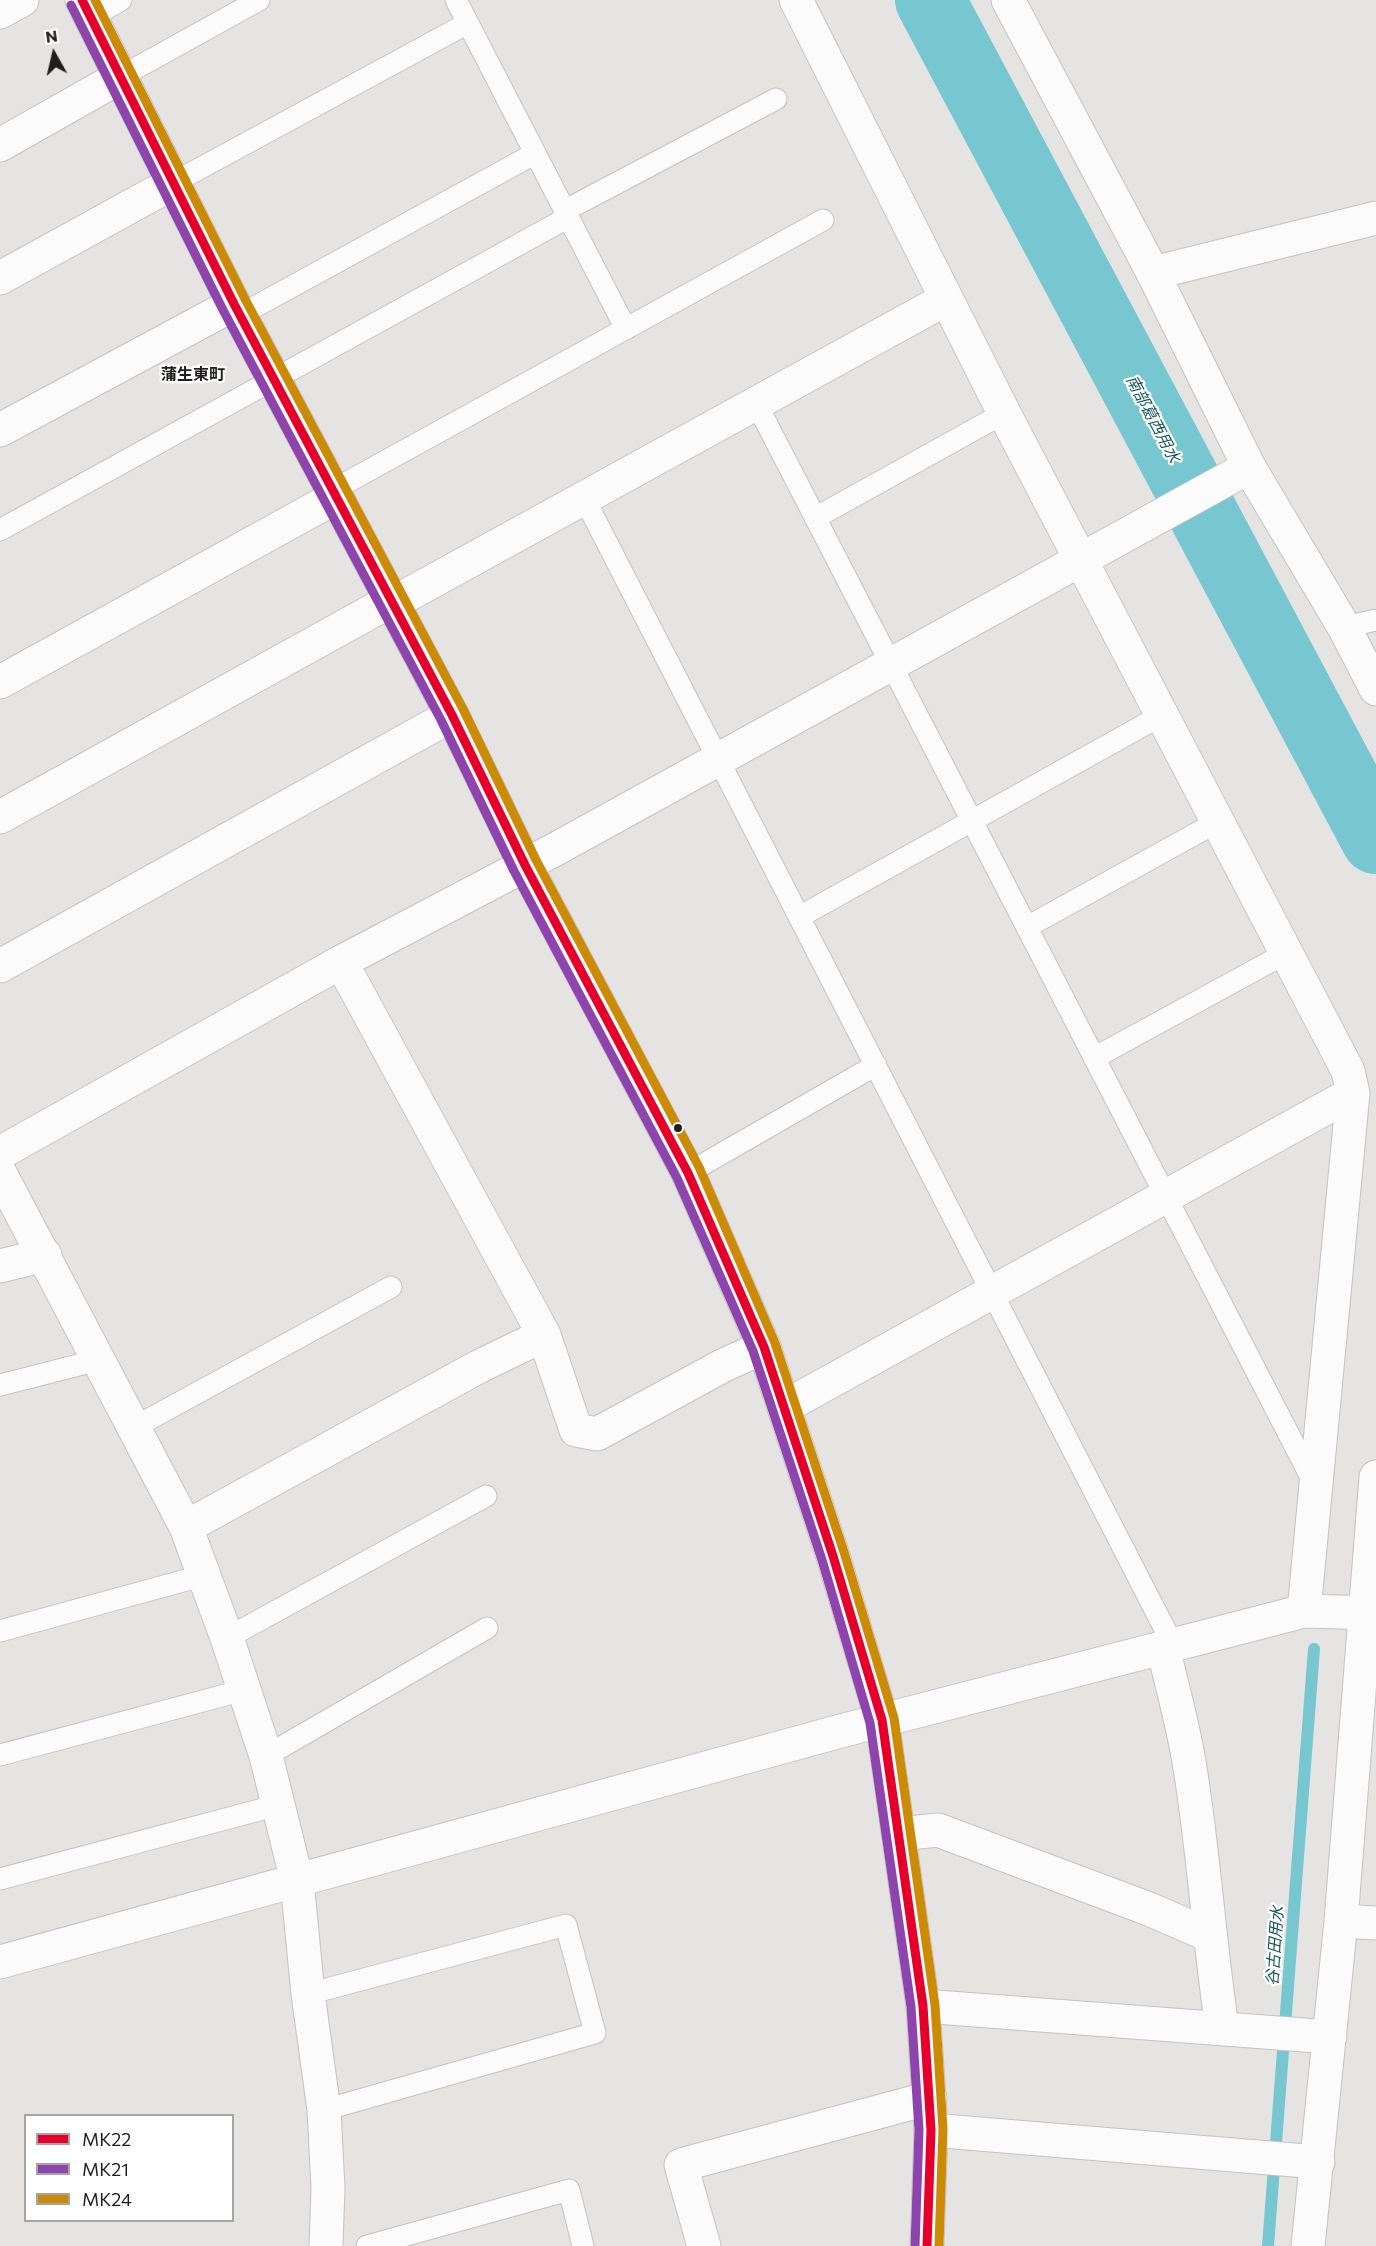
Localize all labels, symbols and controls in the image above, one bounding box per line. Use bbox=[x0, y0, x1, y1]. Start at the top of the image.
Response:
north arrow bbox=[24, 24, 84, 84]
text: N bbox=[44, 25, 59, 46]
district label: 蒲生東町 bbox=[161, 365, 225, 385]
water label: 南部葛西用水 bbox=[1122, 372, 1184, 466]
unlabelled marker bbox=[672, 1122, 684, 1134]
water label: 谷古田用水 bbox=[1263, 1905, 1287, 1987]
legend bbox=[24, 2114, 234, 2222]
text: MK22 bbox=[82, 2128, 131, 2150]
text: MK21 bbox=[82, 2158, 129, 2180]
text: MK24 bbox=[82, 2188, 132, 2210]

